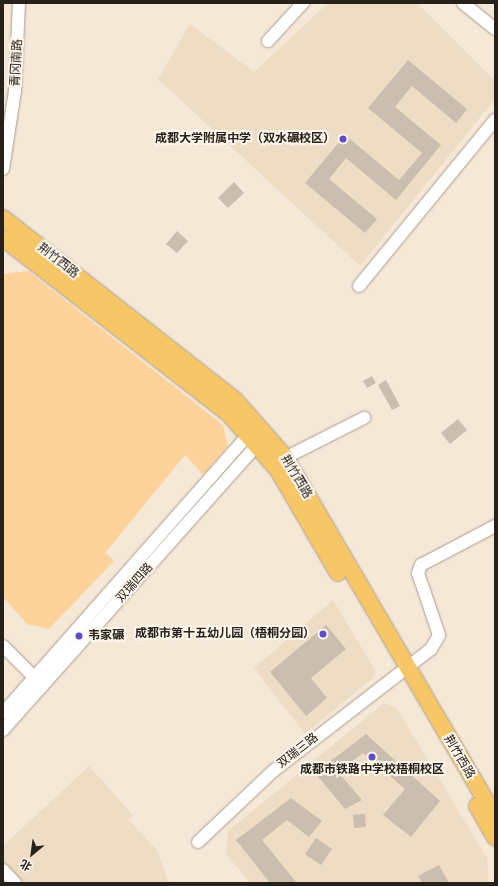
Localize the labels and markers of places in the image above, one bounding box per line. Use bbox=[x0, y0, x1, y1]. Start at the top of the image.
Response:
place label: 成都大学附属中学（双水碾校区） bbox=[155, 132, 335, 146]
marker: 成都大学附属中学（双水碾校区） bbox=[338, 134, 348, 144]
place label: 成都市第十五幼儿园（梧桐分园） bbox=[135, 627, 315, 641]
place label: 韦家碾 bbox=[88, 629, 124, 643]
marker: 成都市第十五幼儿园（梧桐分园） bbox=[318, 629, 328, 639]
marker: 韦家碾 bbox=[73, 630, 85, 642]
marker: 成都市铁路中学校梧桐校区 bbox=[367, 752, 377, 762]
place label: 成都市铁路中学校梧桐校区 bbox=[300, 763, 444, 777]

